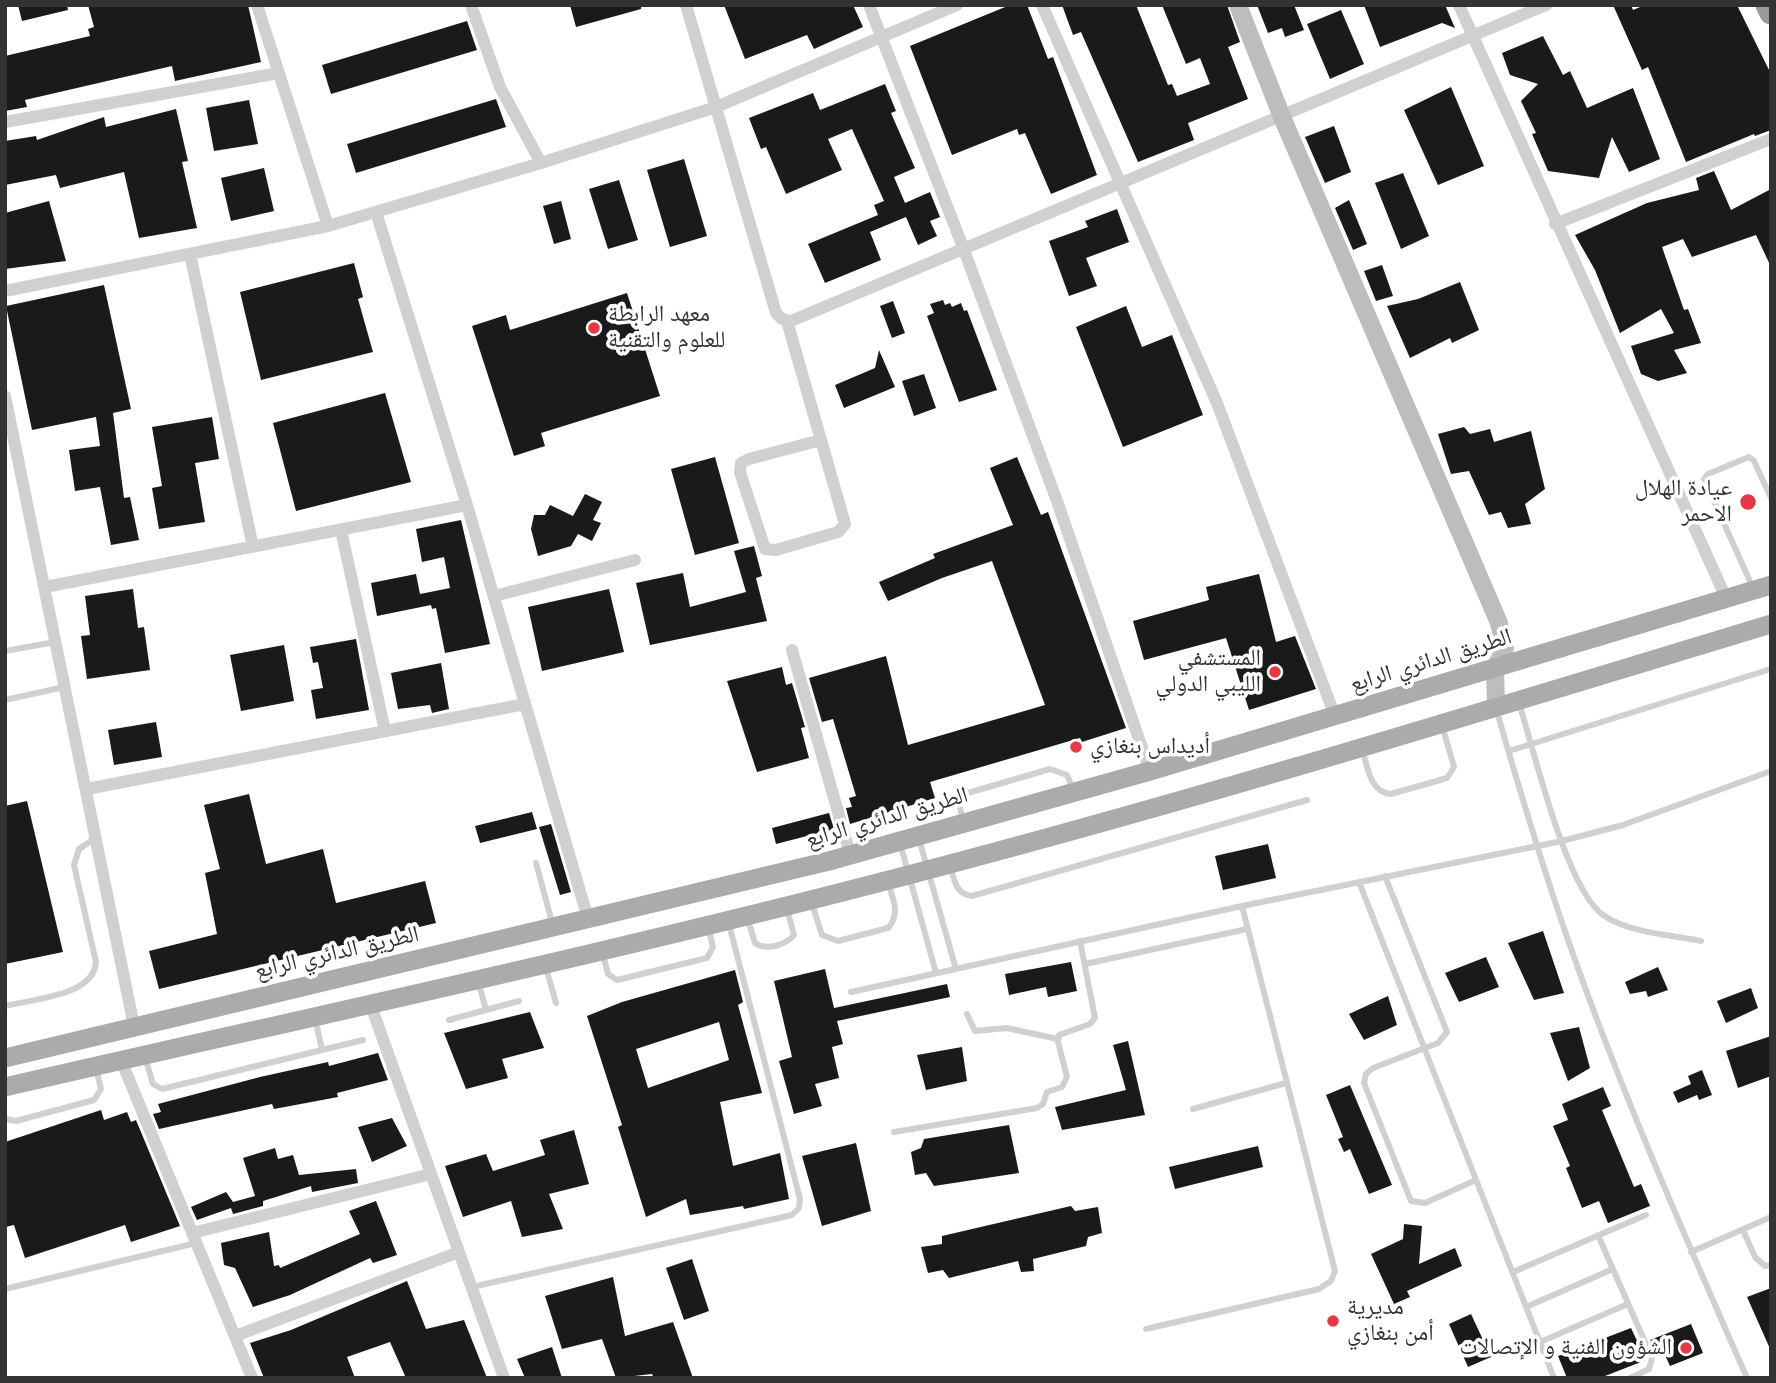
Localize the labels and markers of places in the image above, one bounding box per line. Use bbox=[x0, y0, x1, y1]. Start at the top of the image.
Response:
place label: معهد الرابطة للعلوم والتقنية bbox=[608, 301, 725, 355]
marker: معهد الرابطة للعلوم والتقنية bbox=[586, 320, 602, 336]
place label: عيادة الهلال الاحمر bbox=[1635, 475, 1732, 529]
marker: عيادة الهلال الاحمر bbox=[1738, 492, 1758, 512]
place label: المستشفي الليبي الدولي bbox=[1156, 645, 1261, 699]
marker: المستشفي الليبي الدولي bbox=[1267, 664, 1283, 680]
place label: أديداس بنغازي bbox=[1090, 733, 1210, 761]
marker: أديداس بنغازي bbox=[1068, 739, 1084, 755]
place label: مديرية أمن بنغازي bbox=[1347, 1294, 1434, 1348]
marker: مديرية أمن بنغازي bbox=[1325, 1313, 1341, 1329]
place label: الشؤون الفنية و الإتصالات bbox=[1460, 1334, 1672, 1362]
marker: الشؤون الفنية و الإتصالات bbox=[1678, 1340, 1694, 1356]

